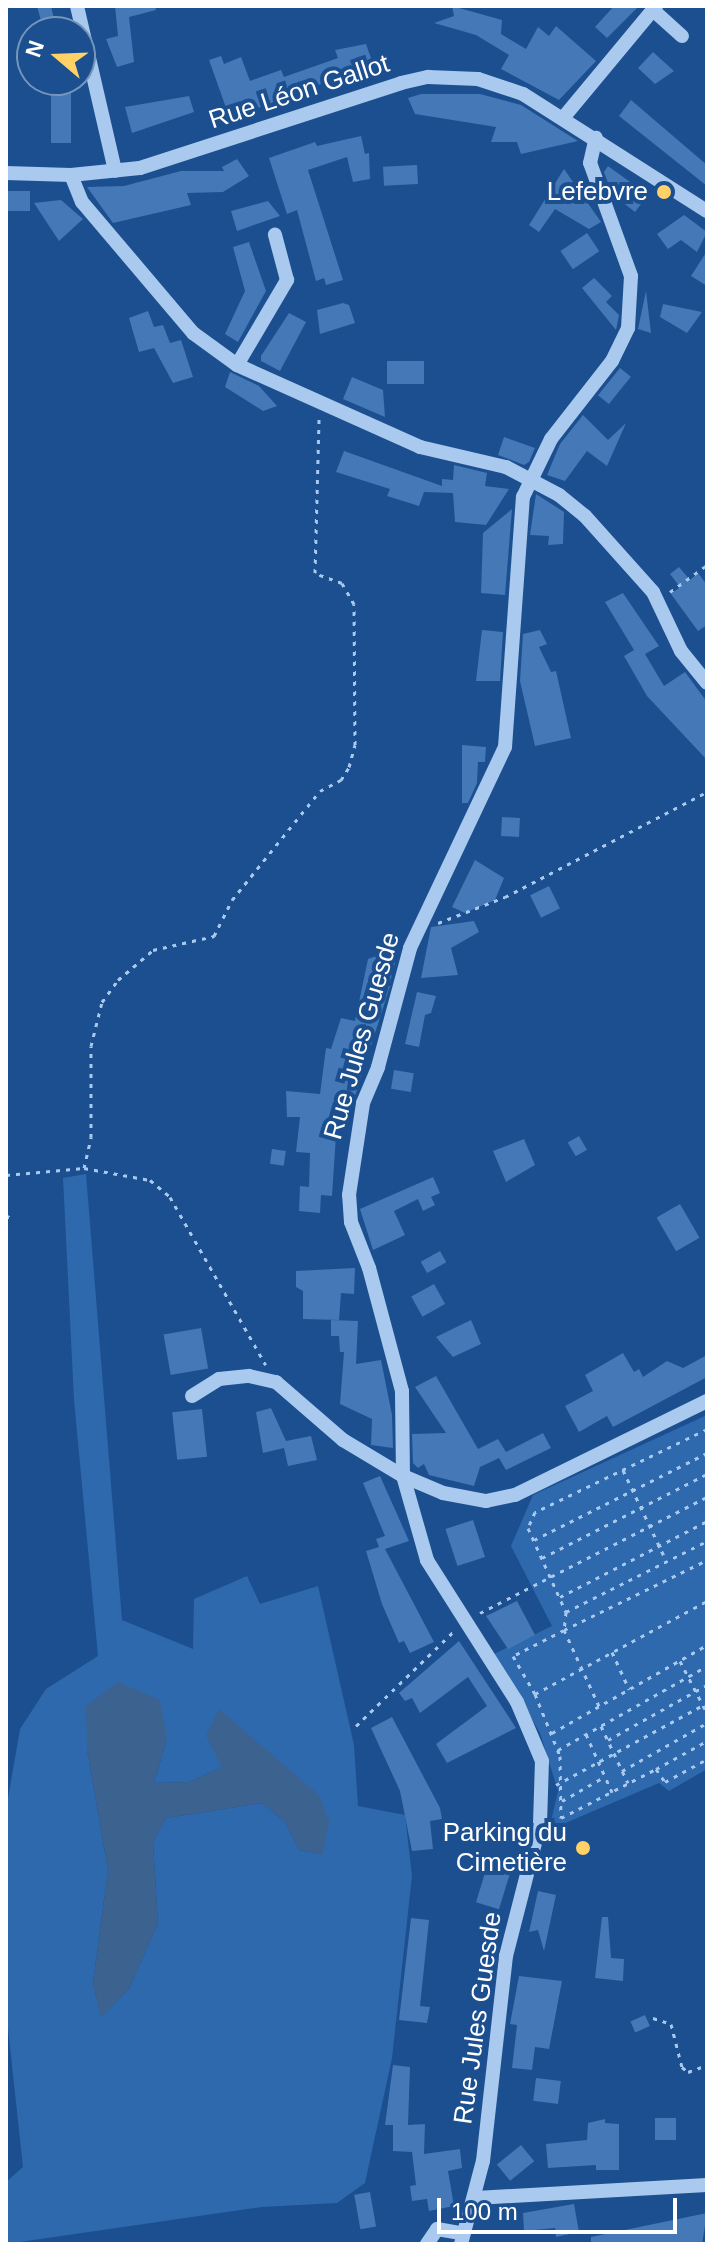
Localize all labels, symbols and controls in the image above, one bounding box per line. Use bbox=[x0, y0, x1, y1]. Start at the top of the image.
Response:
north arrow bbox=[16, 16, 96, 96]
text: N bbox=[20, 37, 49, 60]
street label: Rue Léon Gallot bbox=[205, 48, 393, 136]
place label: Lefebvre bbox=[547, 176, 648, 208]
marker: Lefebvre bbox=[655, 183, 673, 201]
street label: Rue Jules Guesde bbox=[318, 929, 406, 1143]
place label: Parking du Cimetière bbox=[443, 1817, 567, 1878]
marker: Parking du Cimetière bbox=[574, 1839, 592, 1857]
street label: Rue Jules Guesde bbox=[448, 1910, 508, 2126]
scale bar bbox=[441, 2182, 681, 2232]
text: 100 m bbox=[451, 2198, 518, 2225]

